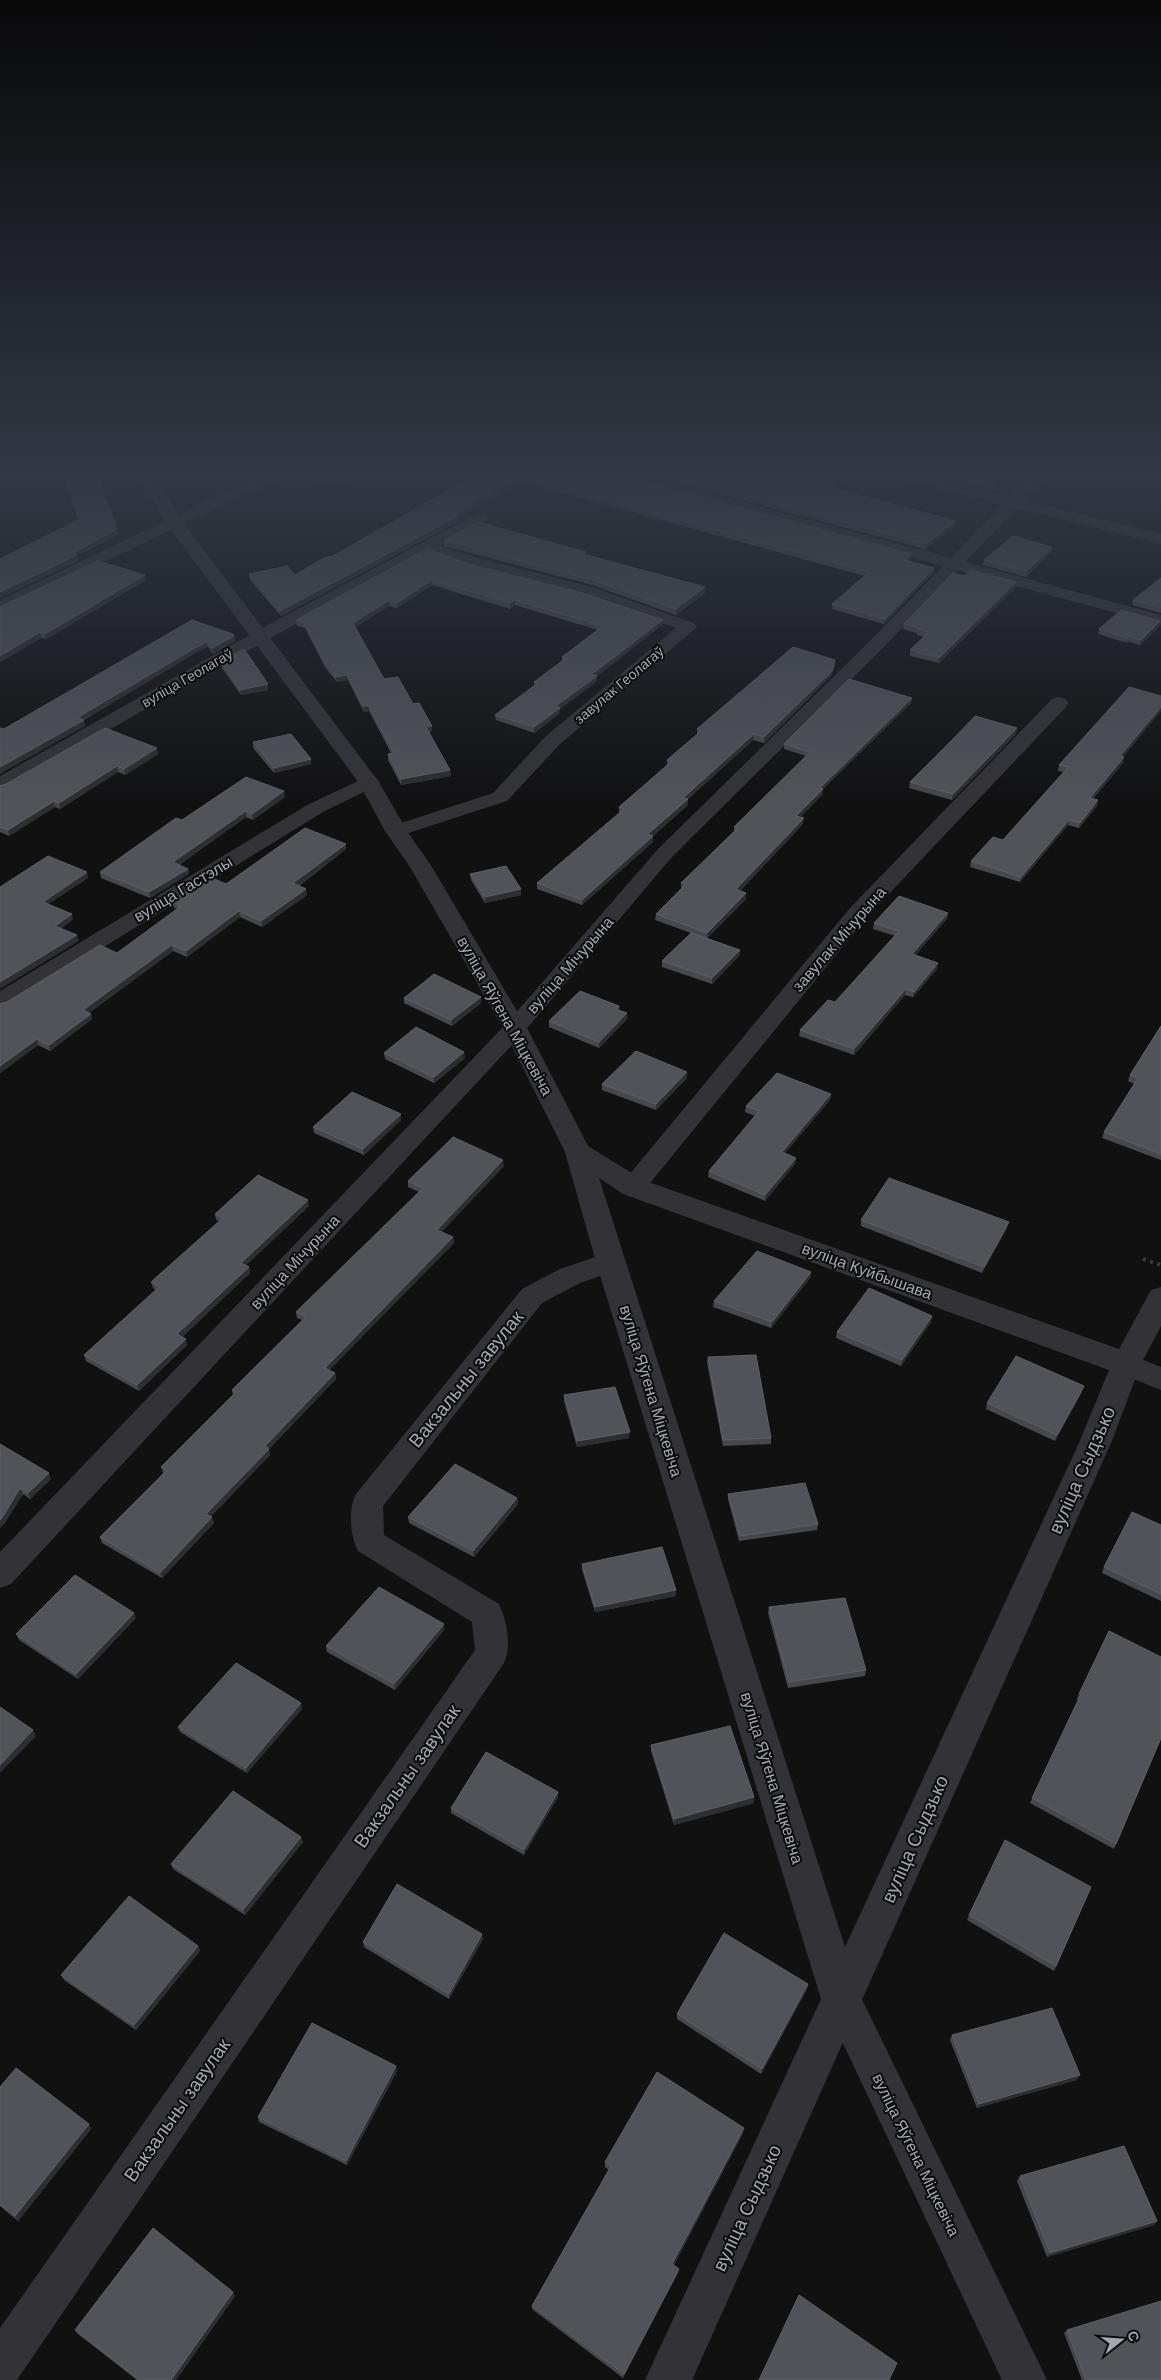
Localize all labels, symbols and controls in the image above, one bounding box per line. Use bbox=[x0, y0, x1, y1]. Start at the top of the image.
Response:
street label: завулак Геолагаў bbox=[571, 643, 667, 727]
street label: вуліца Геолагаў bbox=[139, 646, 235, 710]
street label: вуліца Гастэлы bbox=[131, 853, 235, 925]
street label: завулак Мічурына bbox=[789, 883, 889, 995]
street label: вуліца Мічурына bbox=[523, 913, 617, 1017]
street label: вуліца Яўгена Міцкевіча bbox=[454, 934, 556, 1098]
street label: вуліца Мічурына bbox=[247, 1211, 343, 1313]
street label: вуліца Куйбышава bbox=[800, 1240, 934, 1302]
street label: вуліца Яўгена Міцкевіча bbox=[617, 1303, 685, 1479]
street label: Вакзальны завулак bbox=[405, 1306, 528, 1451]
street label: вуліца Сыдзько bbox=[1045, 1403, 1119, 1537]
street label: вуліца Яўгена Міцкевіча bbox=[738, 1690, 806, 1866]
street label: Вакзальны завулак bbox=[350, 1700, 465, 1851]
street label: вуліца Сыдзько bbox=[878, 1772, 952, 1906]
street label: Вакзальны завулак bbox=[120, 2034, 235, 2185]
street label: вуліца Яўгена Міцкевіча bbox=[869, 2071, 963, 2239]
street label: вуліца Сыдзько bbox=[709, 2141, 785, 2275]
north arrow bbox=[1096, 2315, 1146, 2365]
text: С bbox=[1124, 2329, 1143, 2343]

